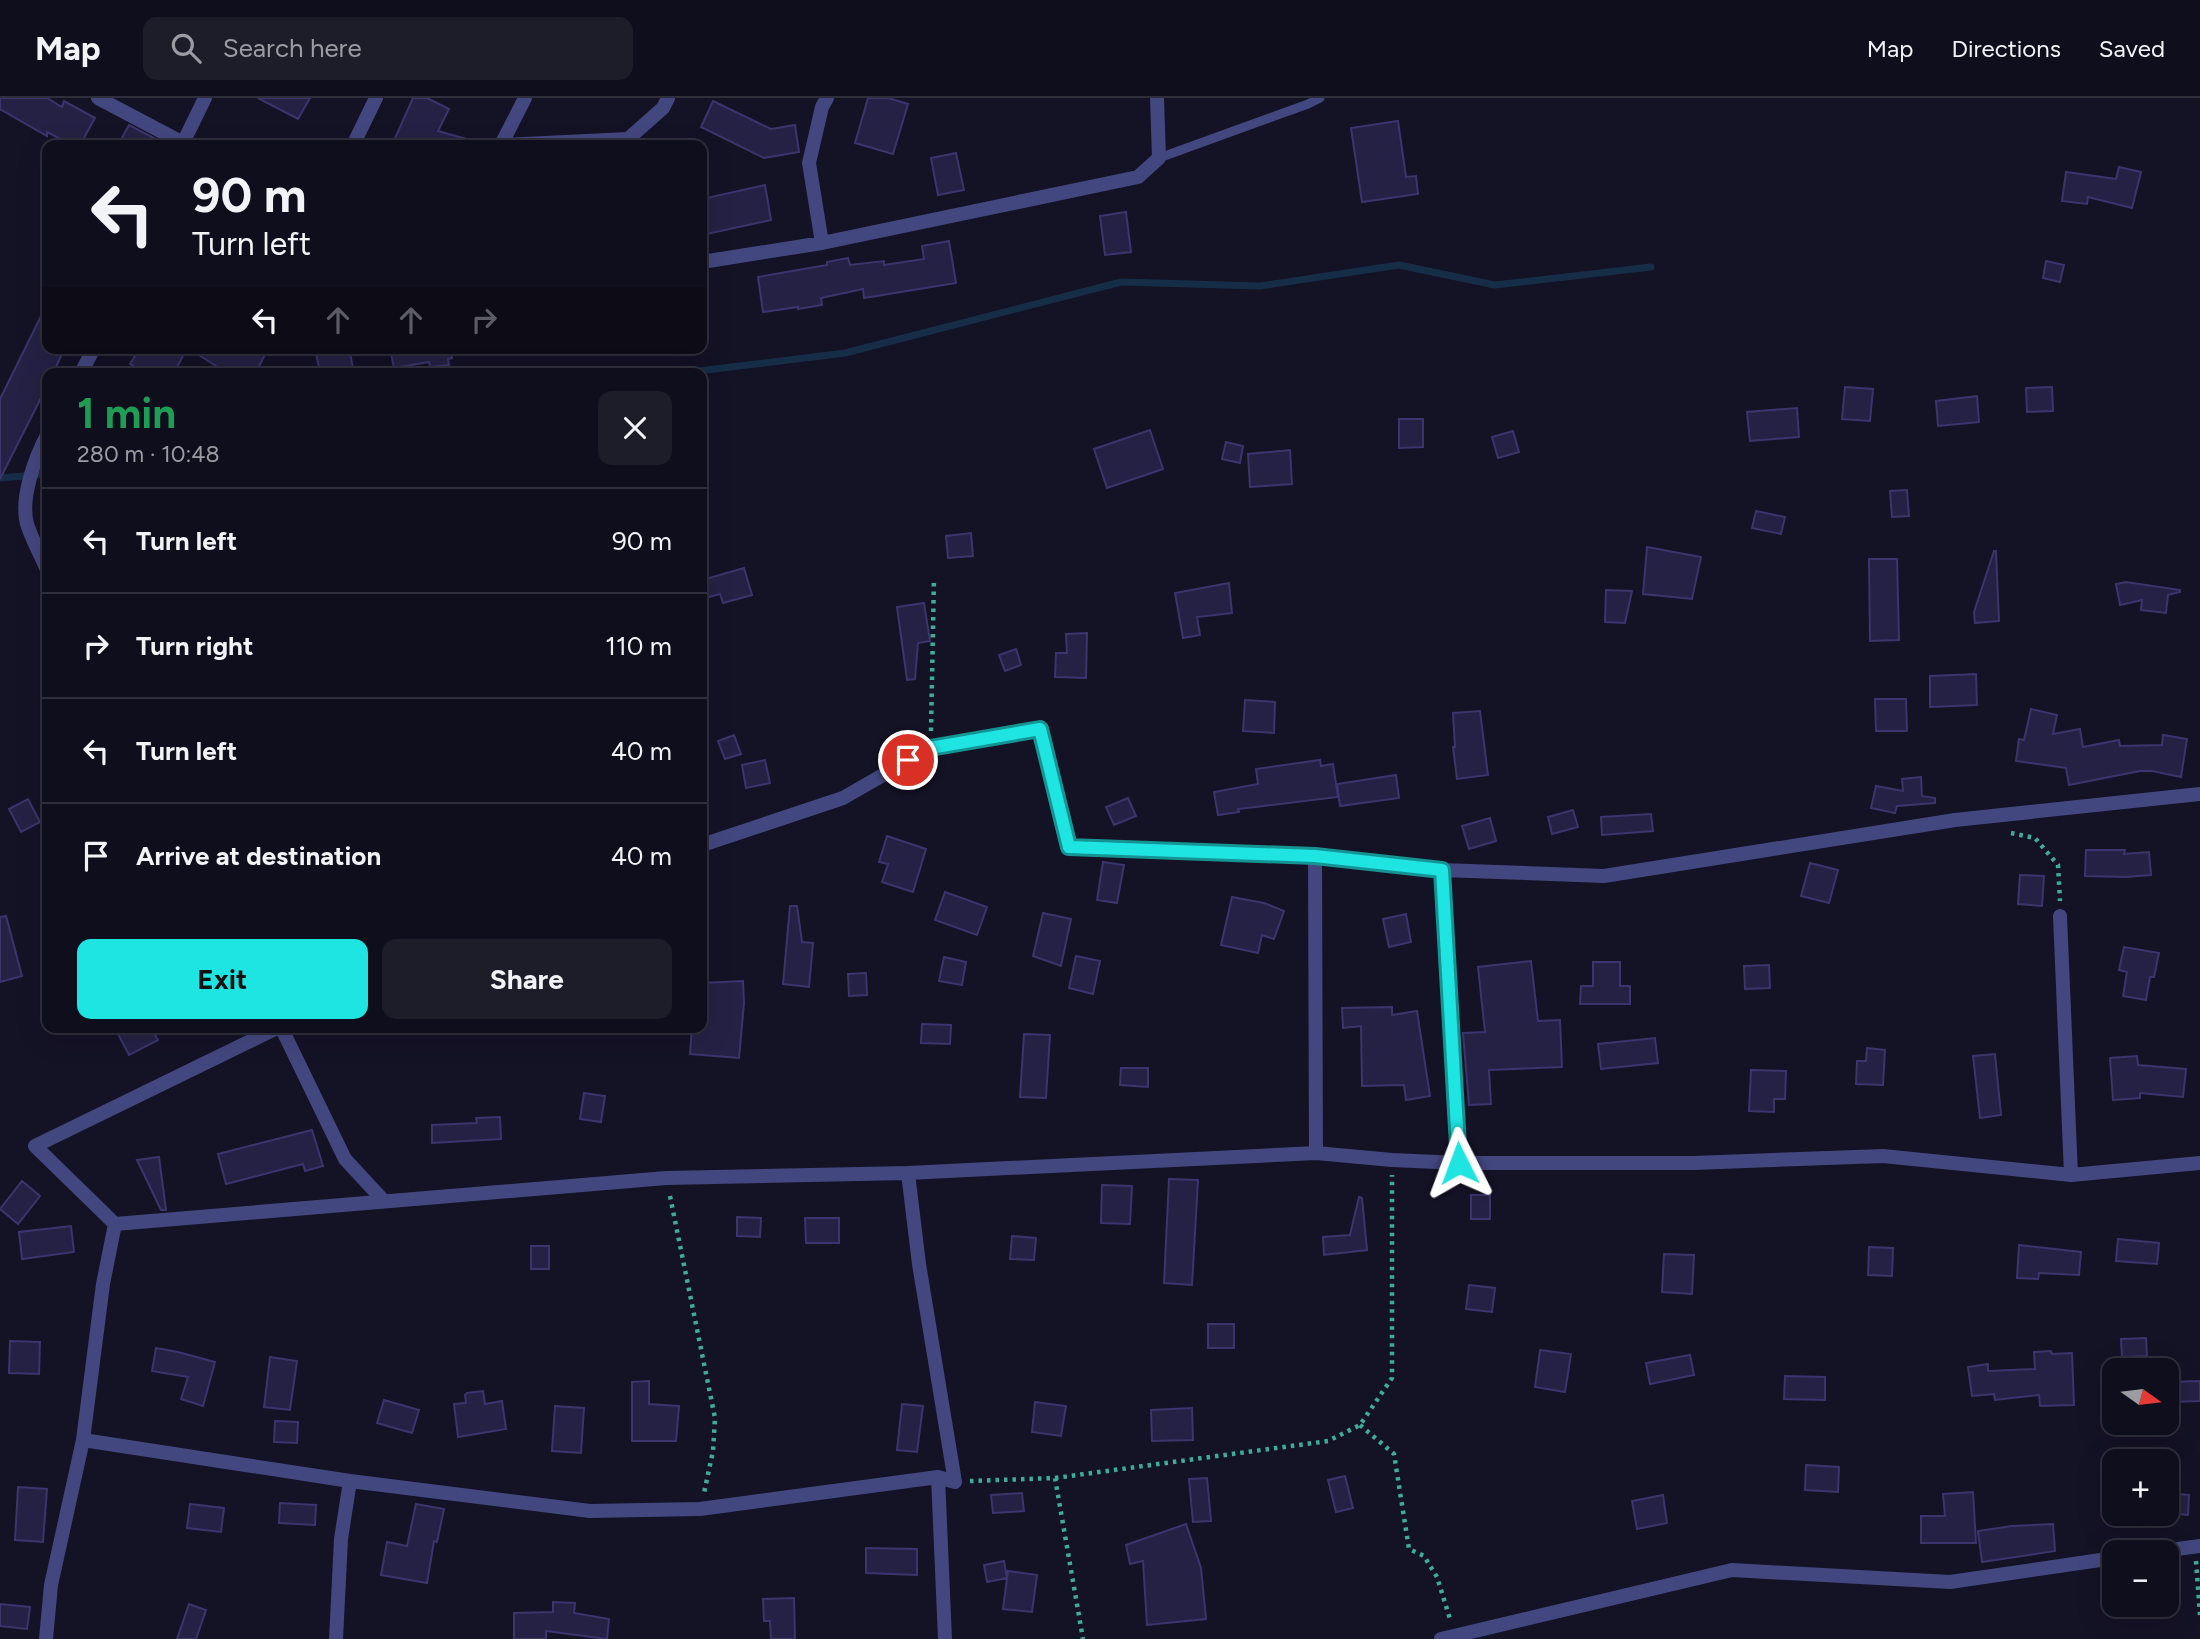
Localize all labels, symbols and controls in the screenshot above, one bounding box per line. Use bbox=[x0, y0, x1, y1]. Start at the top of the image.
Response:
search box bbox=[143, 17, 633, 80]
text: Map bbox=[35, 29, 101, 68]
icon: search bbox=[167, 29, 205, 67]
text: Search here bbox=[223, 32, 362, 64]
text: Map bbox=[1867, 34, 1913, 63]
text: Directions bbox=[1951, 34, 2061, 63]
text: Saved bbox=[2099, 34, 2165, 63]
text: 90 m bbox=[192, 165, 307, 224]
icon: left bbox=[77, 168, 168, 259]
text: Turn left bbox=[192, 225, 311, 263]
icon: left bbox=[246, 301, 284, 339]
icon: ahead bbox=[319, 301, 357, 339]
icon: ahead bbox=[392, 301, 430, 339]
icon: right bbox=[465, 301, 503, 339]
text: 1 min bbox=[77, 388, 176, 439]
button: close bbox=[598, 391, 672, 465]
text: 280 m · 10:48 bbox=[77, 440, 220, 468]
icon: left bbox=[77, 522, 115, 560]
text: Turn left bbox=[136, 525, 237, 557]
text: 90 m bbox=[612, 525, 672, 557]
icon: right bbox=[77, 627, 115, 665]
text: Turn right bbox=[136, 630, 253, 662]
text: 110 m bbox=[605, 630, 672, 662]
pin bbox=[878, 730, 938, 790]
icon: left bbox=[77, 732, 115, 770]
text: Turn left bbox=[136, 735, 237, 767]
text: 40 m bbox=[611, 735, 672, 767]
icon: arrive bbox=[889, 741, 927, 779]
icon: arrive bbox=[77, 837, 115, 875]
text: Arrive at destination bbox=[136, 840, 381, 872]
text: 40 m bbox=[611, 840, 672, 872]
button: Exit bbox=[77, 939, 368, 1019]
button: Share bbox=[382, 939, 672, 1019]
position arrow bbox=[1422, 1126, 1496, 1200]
north arrow bbox=[2102, 1358, 2179, 1435]
map controls bbox=[2102, 1358, 2179, 1617]
button: + bbox=[2102, 1449, 2179, 1526]
button: − bbox=[2102, 1540, 2179, 1617]

